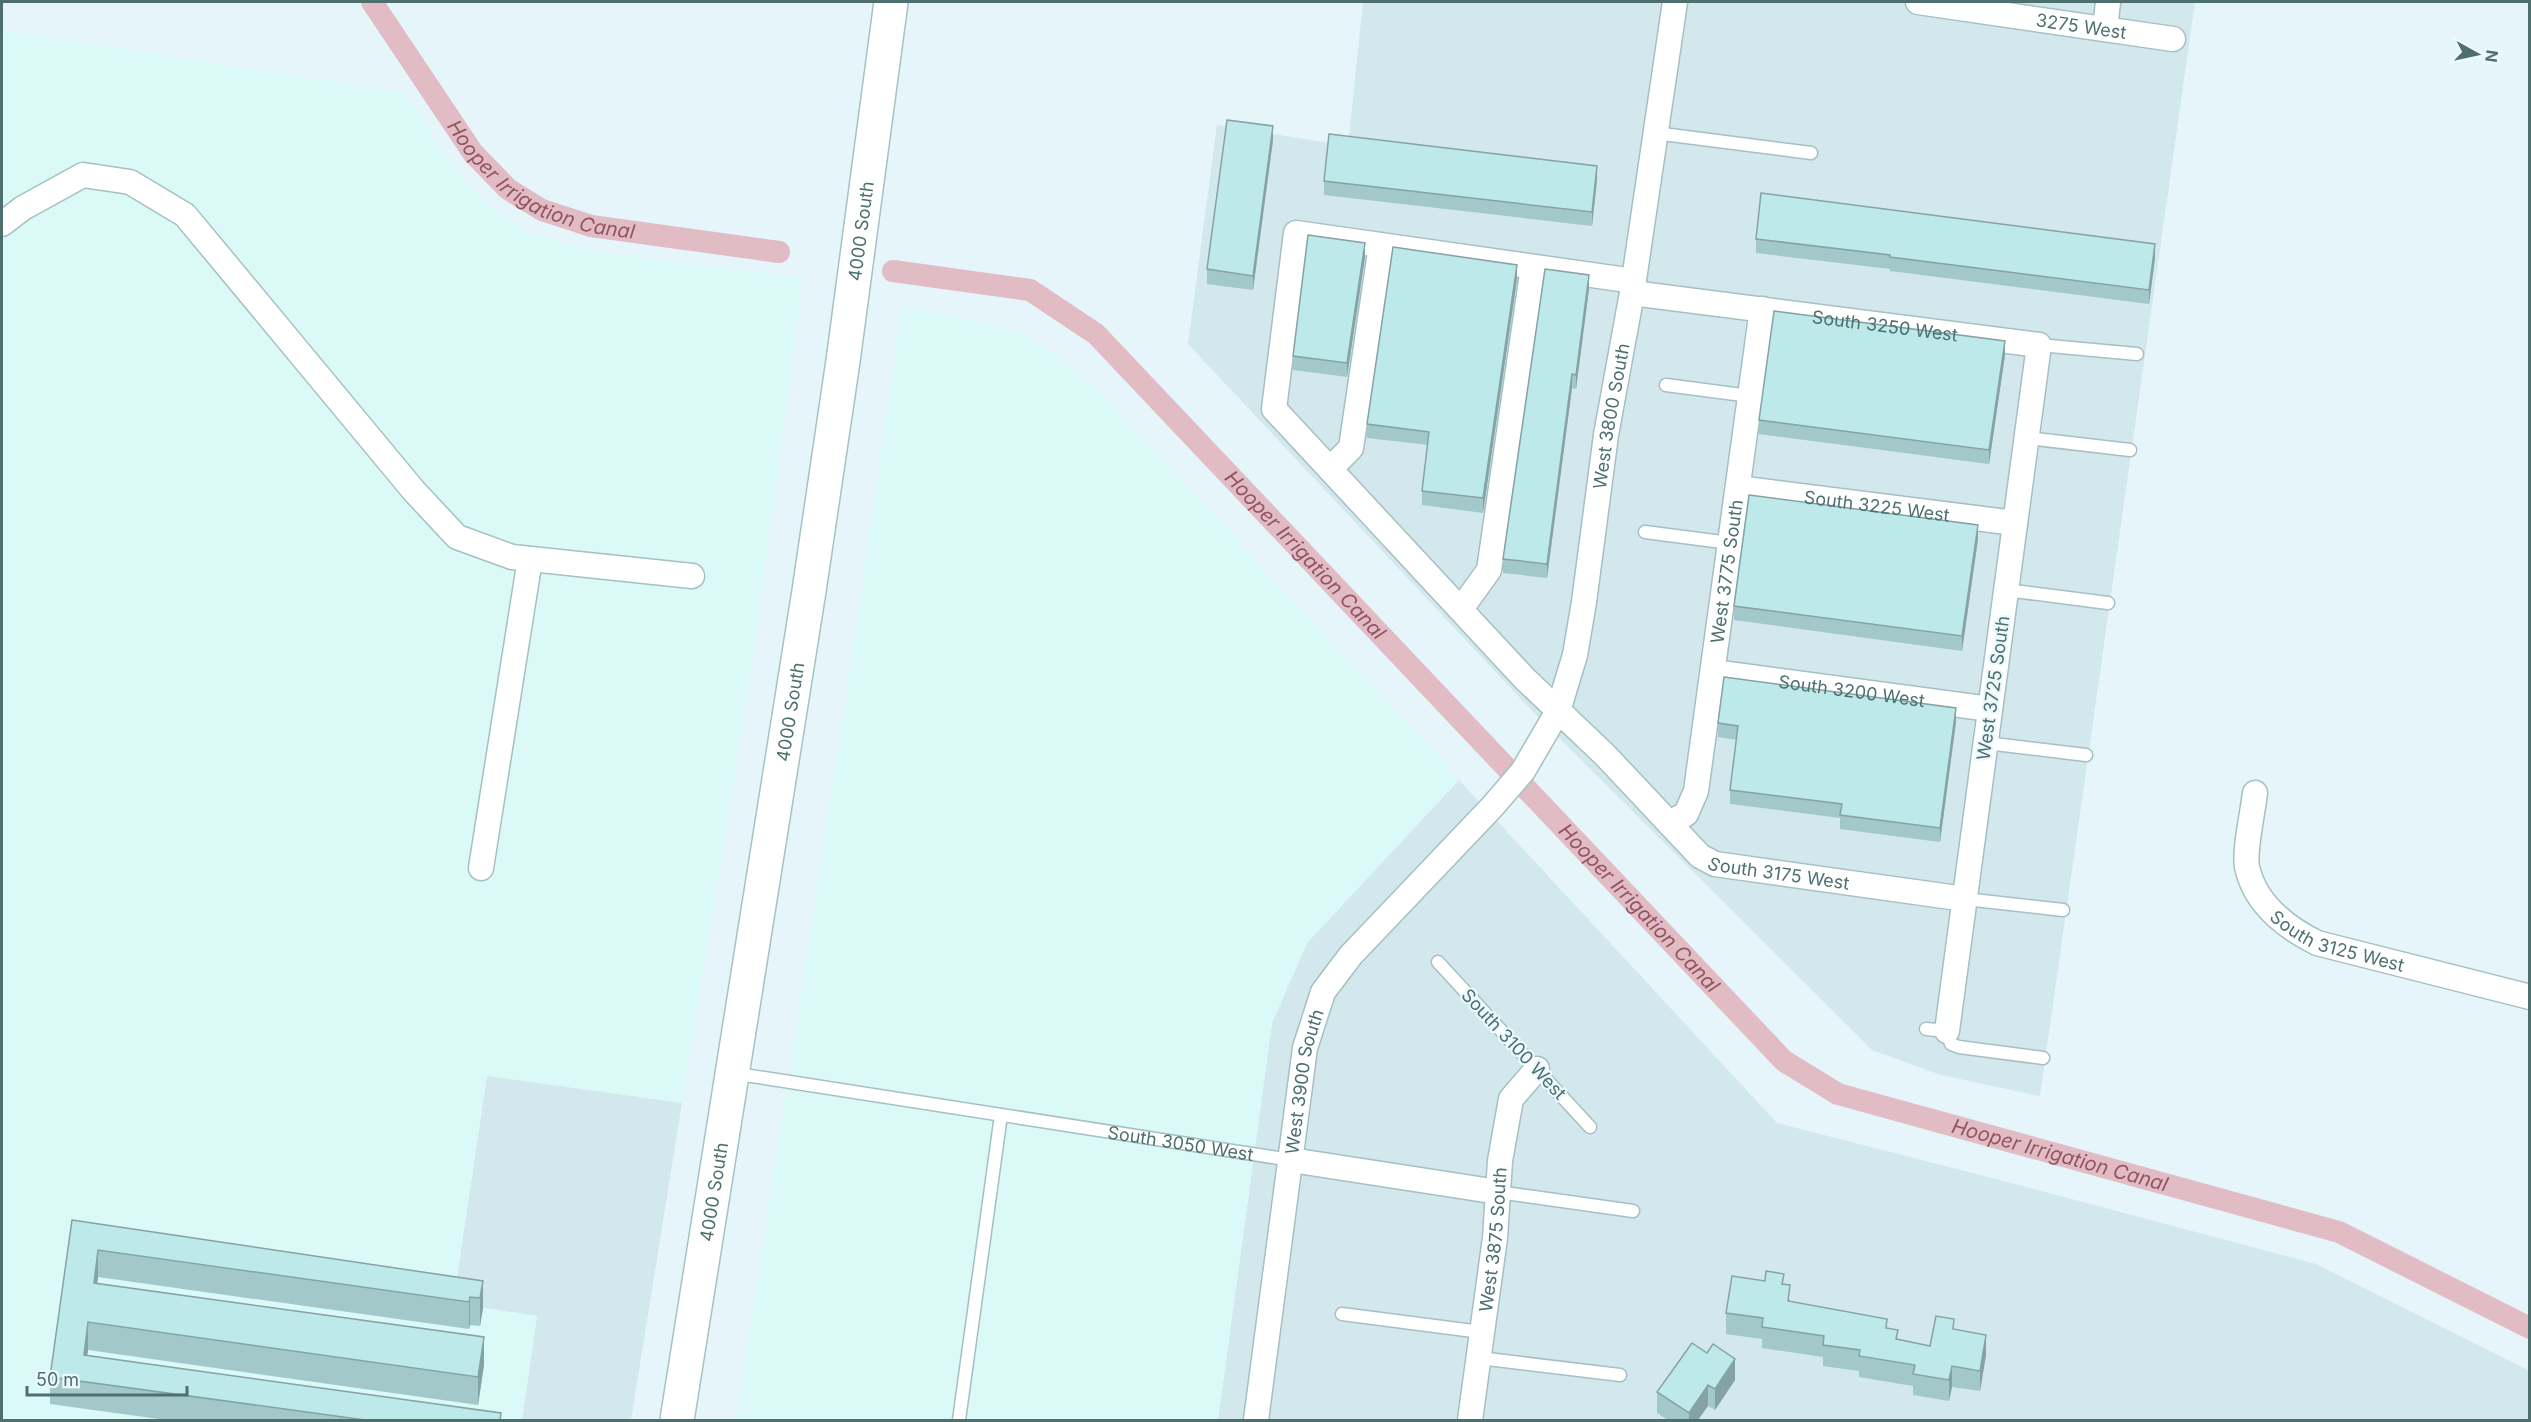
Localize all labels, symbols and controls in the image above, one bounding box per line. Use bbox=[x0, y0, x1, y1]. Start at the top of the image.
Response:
street label: 3275 West bbox=[2035, 9, 2128, 43]
north arrow bbox=[2447, 24, 2507, 84]
text: N bbox=[2481, 49, 2503, 64]
water label: Hooper Irrigation Canal bbox=[442, 115, 637, 244]
street label: 4000 South bbox=[843, 180, 877, 282]
street label: South 3250 West bbox=[1811, 306, 1959, 345]
street label: West 3800 South bbox=[1589, 341, 1633, 490]
water label: Hooper Irrigation Canal bbox=[1220, 466, 1391, 644]
street label: South 3225 West bbox=[1803, 486, 1951, 525]
street label: West 3775 South bbox=[1706, 498, 1746, 645]
street label: West 3725 South bbox=[1972, 614, 2014, 762]
street label: 4000 South bbox=[771, 661, 808, 763]
street label: South 3200 West bbox=[1777, 670, 1926, 711]
water label: Hooper Irrigation Canal bbox=[1554, 819, 1725, 997]
street label: South 3175 West bbox=[1704, 852, 1851, 893]
street label: South 3125 West bbox=[2266, 905, 2407, 975]
street label: South 3100 West bbox=[1457, 984, 1571, 1104]
street label: West 3900 South bbox=[1281, 1006, 1327, 1155]
water label: Hooper Irrigation Canal bbox=[1949, 1114, 2171, 1196]
street label: South 3050 West bbox=[1106, 1121, 1255, 1165]
street label: 4000 South bbox=[695, 1141, 732, 1243]
street label: West 3875 South bbox=[1474, 1166, 1510, 1313]
scale bar bbox=[27, 1359, 188, 1397]
text: 50 m bbox=[36, 1369, 79, 1390]

